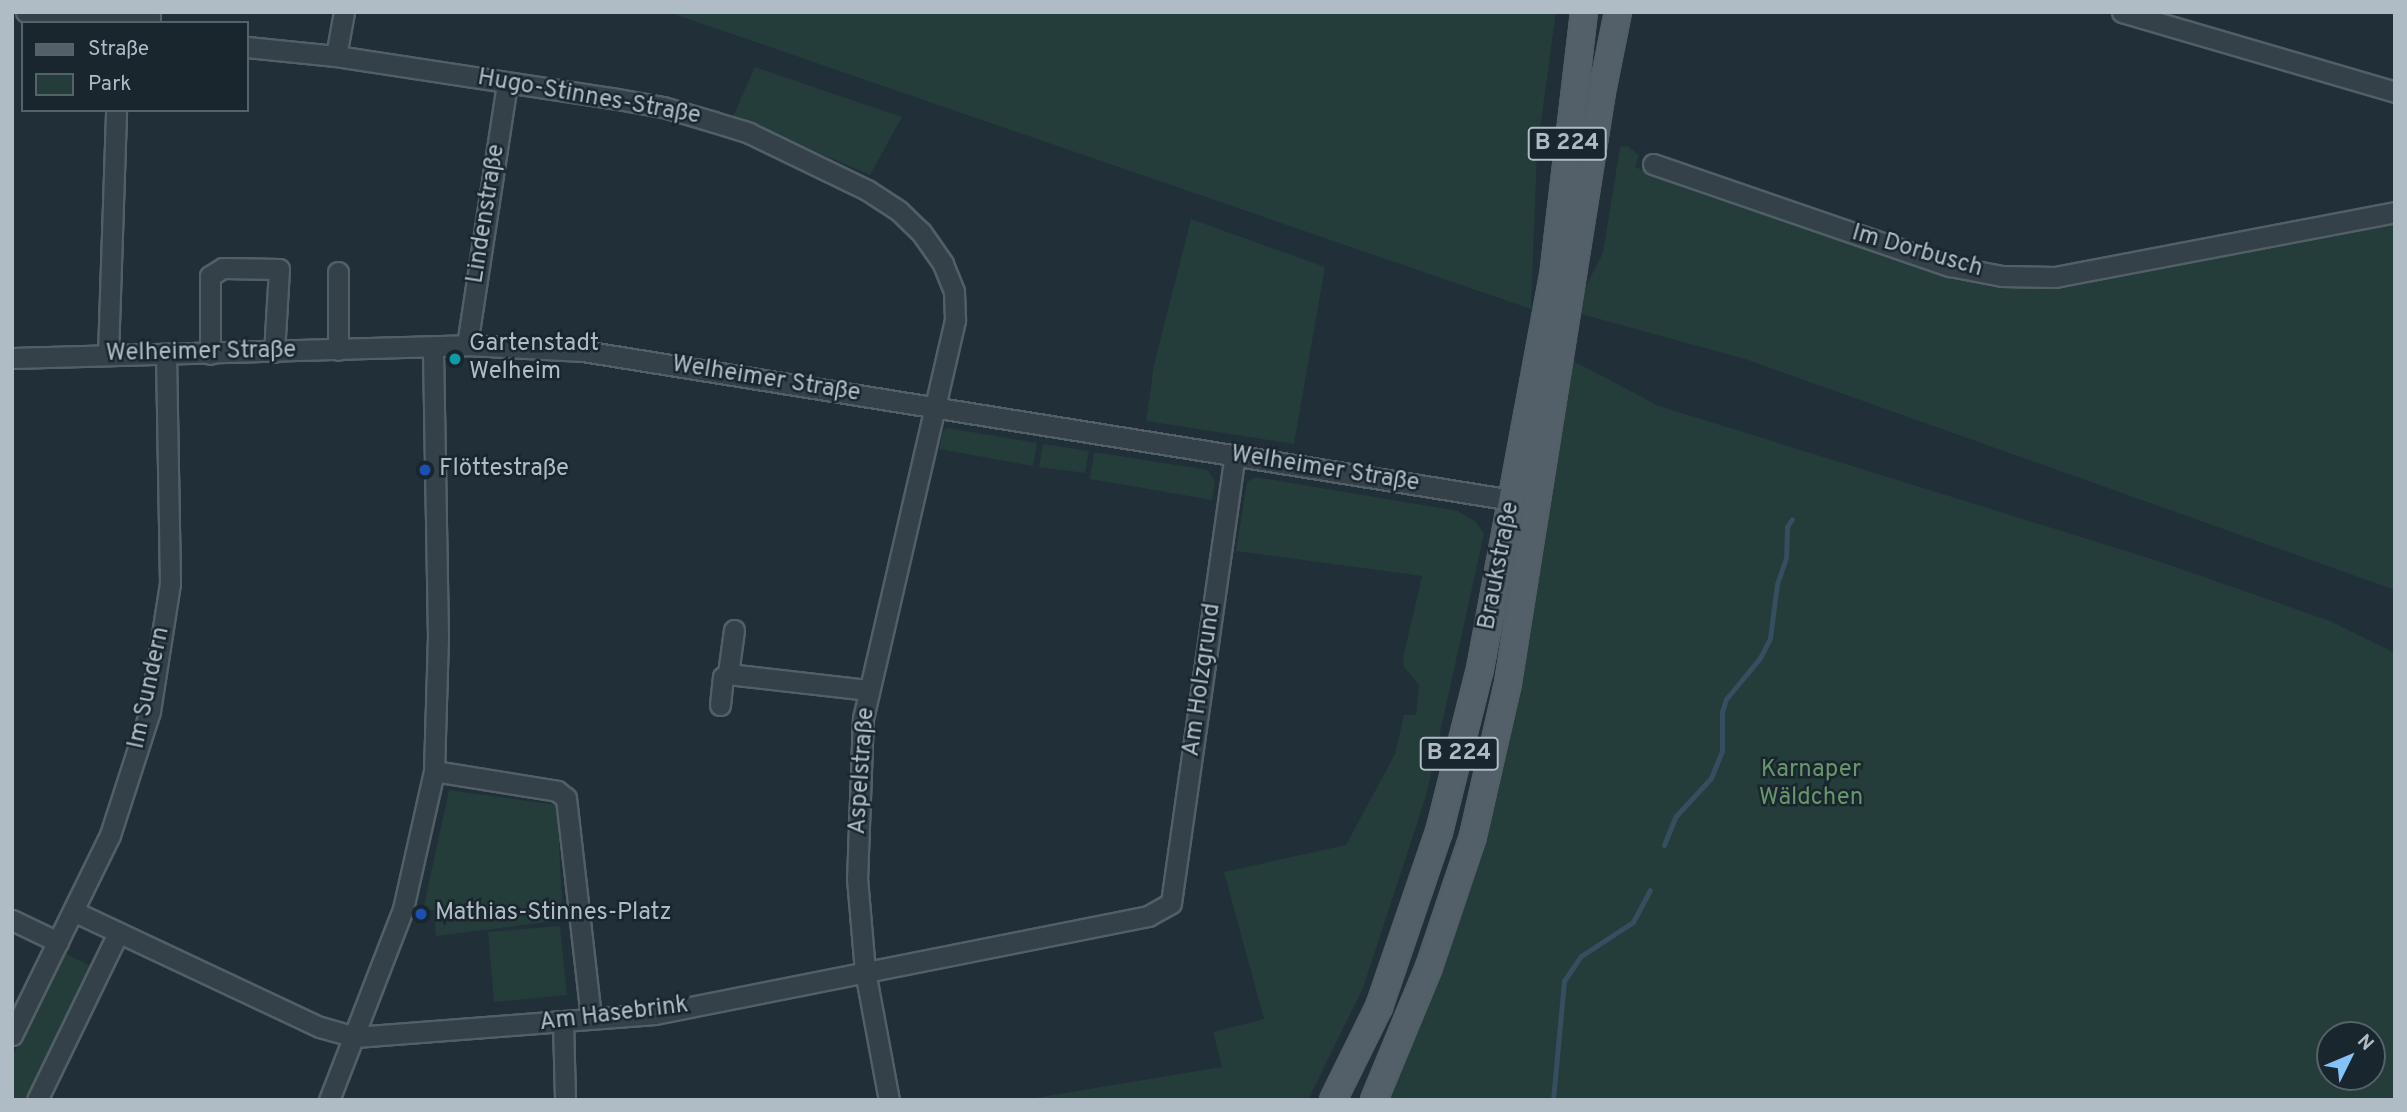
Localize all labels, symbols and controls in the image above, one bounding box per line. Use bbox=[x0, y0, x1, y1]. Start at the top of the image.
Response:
legend bbox=[21, 21, 248, 112]
text: Straße bbox=[88, 36, 149, 63]
street label: Hugo-Stinnes-Straße bbox=[475, 64, 703, 132]
text: Park bbox=[88, 71, 131, 98]
road number: B 224 bbox=[1527, 125, 1607, 164]
street label: Lindenstraße bbox=[462, 142, 512, 286]
street label: Im Dorbusch bbox=[1848, 220, 1986, 284]
place label: Gartenstadt Welheim bbox=[469, 331, 599, 387]
street label: Welheimer Straße bbox=[106, 337, 296, 369]
marker: Gartenstadt Welheim bbox=[447, 351, 463, 367]
street label: Welheimer Straße bbox=[670, 351, 862, 409]
street label: Welheimer Straße bbox=[1229, 441, 1421, 499]
place label: Flöttestraße bbox=[439, 456, 569, 484]
marker: Flöttestraße bbox=[417, 462, 433, 478]
street label: Braukstraße bbox=[1473, 500, 1527, 632]
street label: Am Holzgrund bbox=[1178, 602, 1228, 758]
street label: Im Sundern bbox=[123, 624, 177, 752]
street label: Aspelstraße bbox=[844, 706, 882, 836]
road number: B 224 bbox=[1419, 734, 1499, 774]
park label: Karnaper Wäldchen bbox=[1759, 757, 1863, 813]
place label: Mathias-Stinnes-Platz bbox=[435, 900, 672, 928]
marker: Mathias-Stinnes-Platz bbox=[413, 906, 429, 922]
street label: Am Hasebrink bbox=[538, 992, 690, 1038]
north arrow bbox=[2316, 1021, 2386, 1091]
text: N bbox=[2351, 1030, 2378, 1056]

